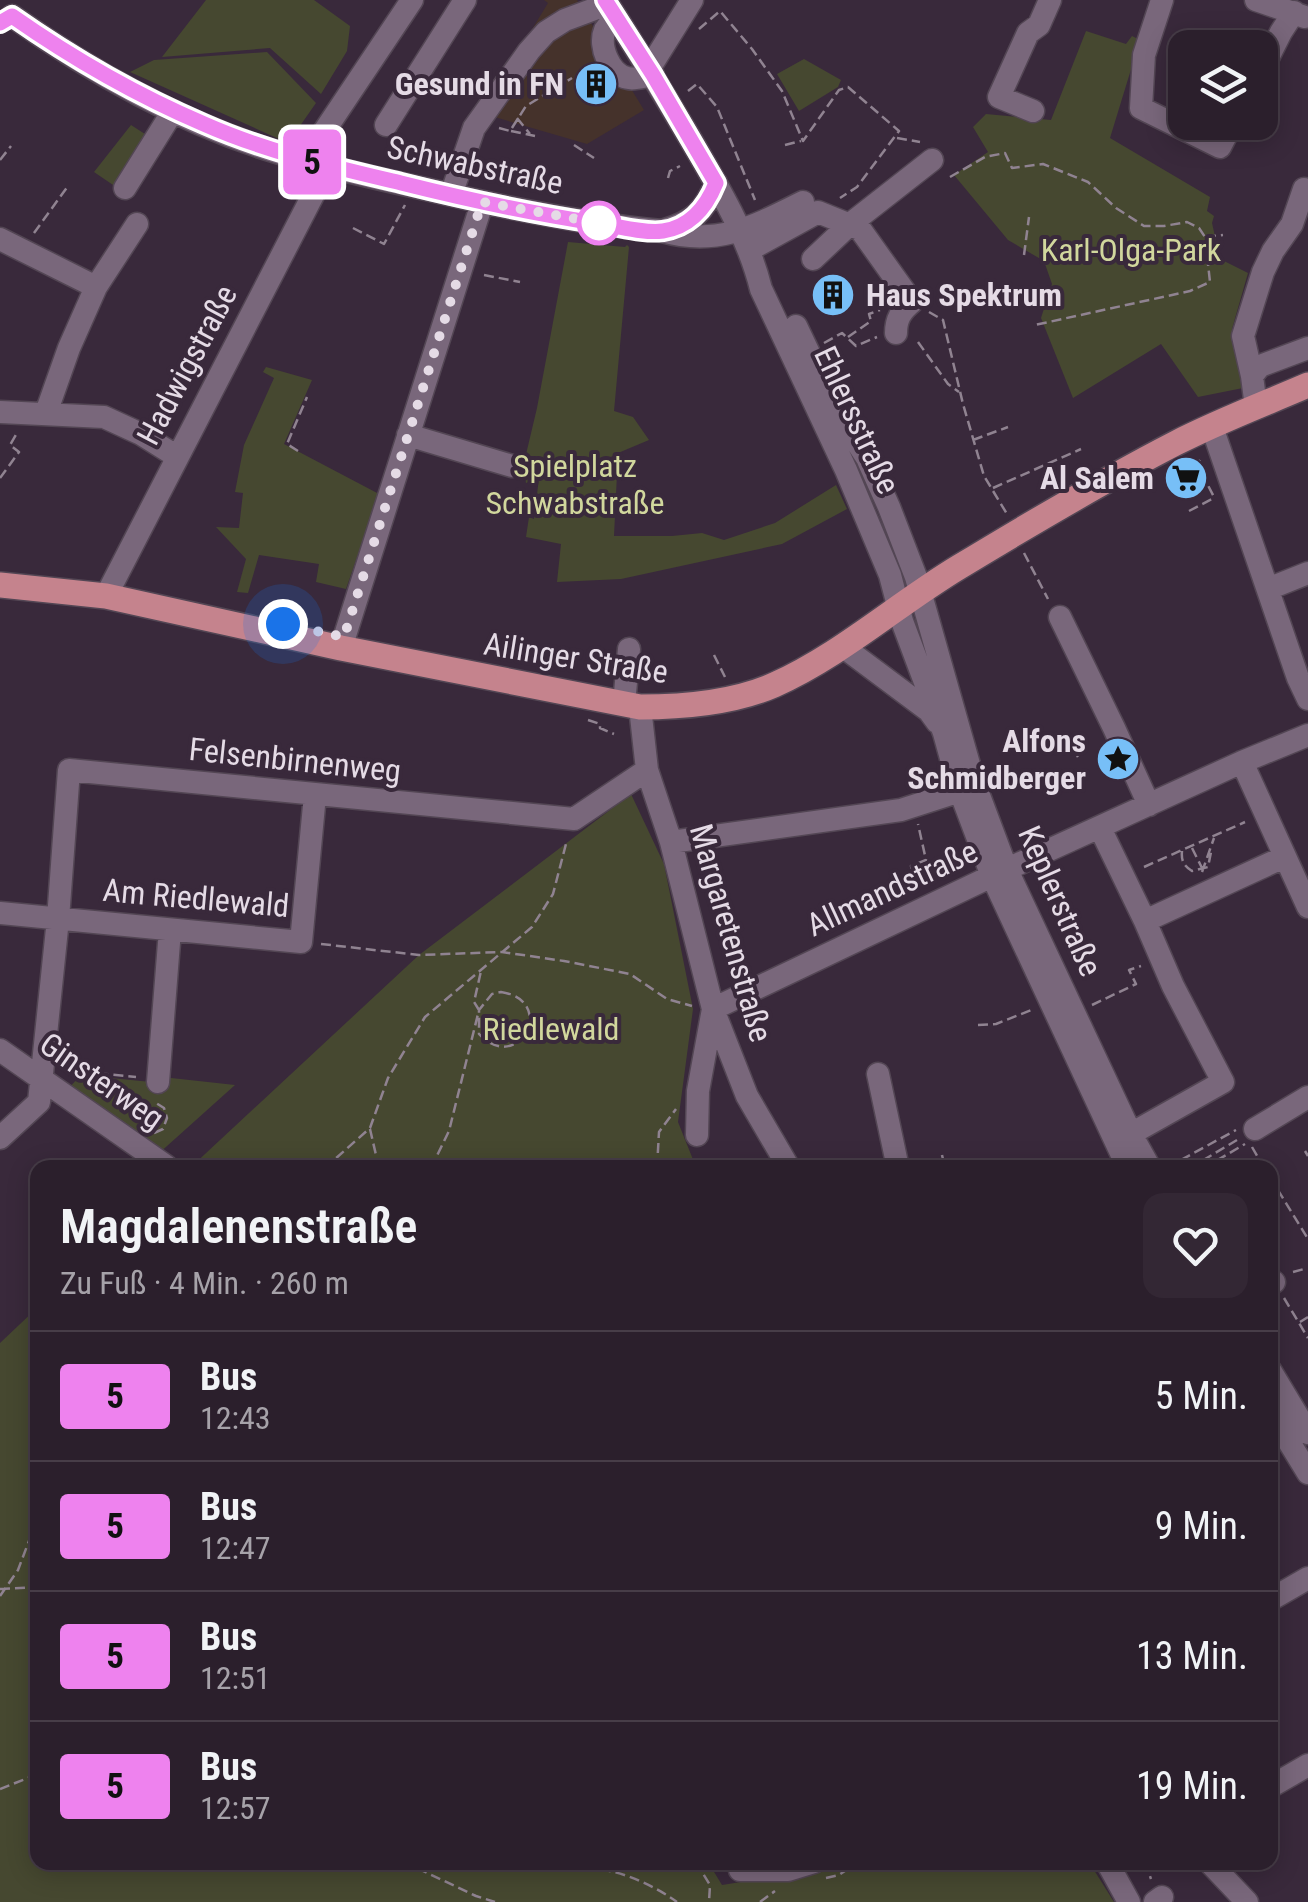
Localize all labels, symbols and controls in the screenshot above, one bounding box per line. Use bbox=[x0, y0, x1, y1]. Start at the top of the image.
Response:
map controls bbox=[1168, 30, 1278, 140]
button: layers bbox=[1168, 30, 1278, 140]
building icon: Gesund in FN bbox=[573, 61, 619, 107]
place label: Gesund in FN bbox=[395, 65, 564, 103]
street label: Schwabstraße bbox=[384, 128, 566, 202]
line badge: 5 bbox=[280, 130, 344, 194]
text: 5 bbox=[303, 142, 321, 183]
unlabelled marker bbox=[578, 202, 620, 244]
park label: Karl-Olga-Park bbox=[1041, 231, 1222, 269]
building icon: Haus Spektrum bbox=[810, 272, 856, 318]
place label: Haus Spektrum bbox=[866, 276, 1062, 314]
street label: Hadwigstraße bbox=[129, 279, 245, 451]
street label: Ehlersstraße bbox=[806, 340, 908, 500]
park label: Spielplatz Schwabstraße bbox=[486, 447, 664, 522]
supermarket icon: Al Salem bbox=[1163, 455, 1209, 501]
place label: Al Salem bbox=[1040, 459, 1154, 497]
your location bbox=[258, 599, 308, 649]
street label: Ailinger Straße bbox=[481, 625, 671, 691]
place label: Alfons Schmidberger bbox=[907, 722, 1086, 797]
street label: Felsenbirnenweg bbox=[187, 730, 403, 790]
place icon: Alfons Schmidberger bbox=[1095, 736, 1141, 782]
street label: Margaretenstraße bbox=[682, 820, 780, 1046]
street label: Keplerstraße bbox=[1010, 820, 1110, 982]
street label: Allmandstraße bbox=[801, 832, 983, 944]
street label: Am Riedlewald bbox=[101, 871, 291, 925]
park label: Riedlewald bbox=[483, 1010, 619, 1048]
street label: Ginsterweg bbox=[33, 1025, 171, 1137]
button: heart bbox=[1143, 1193, 1248, 1298]
text: Magdalenenstraße bbox=[60, 1198, 417, 1255]
text: Zu Fuß · 4 Min. · 260 m bbox=[60, 1264, 349, 1302]
text: Bus bbox=[200, 1355, 257, 1399]
text: 5 Min. bbox=[1155, 1374, 1248, 1418]
text: 5 bbox=[106, 1376, 124, 1417]
text: 12:43 bbox=[200, 1399, 271, 1437]
text: Bus bbox=[200, 1485, 257, 1529]
text: 9 Min. bbox=[1155, 1504, 1248, 1548]
text: 5 bbox=[106, 1506, 124, 1547]
text: 12:47 bbox=[200, 1529, 271, 1567]
text: Bus bbox=[200, 1615, 257, 1659]
text: 13 Min. bbox=[1136, 1634, 1248, 1678]
text: 5 bbox=[106, 1636, 124, 1677]
text: 12:51 bbox=[200, 1659, 271, 1697]
text: Bus bbox=[200, 1745, 257, 1789]
text: 19 Min. bbox=[1136, 1764, 1248, 1808]
text: 5 bbox=[106, 1766, 124, 1807]
text: 12:57 bbox=[200, 1789, 271, 1827]

